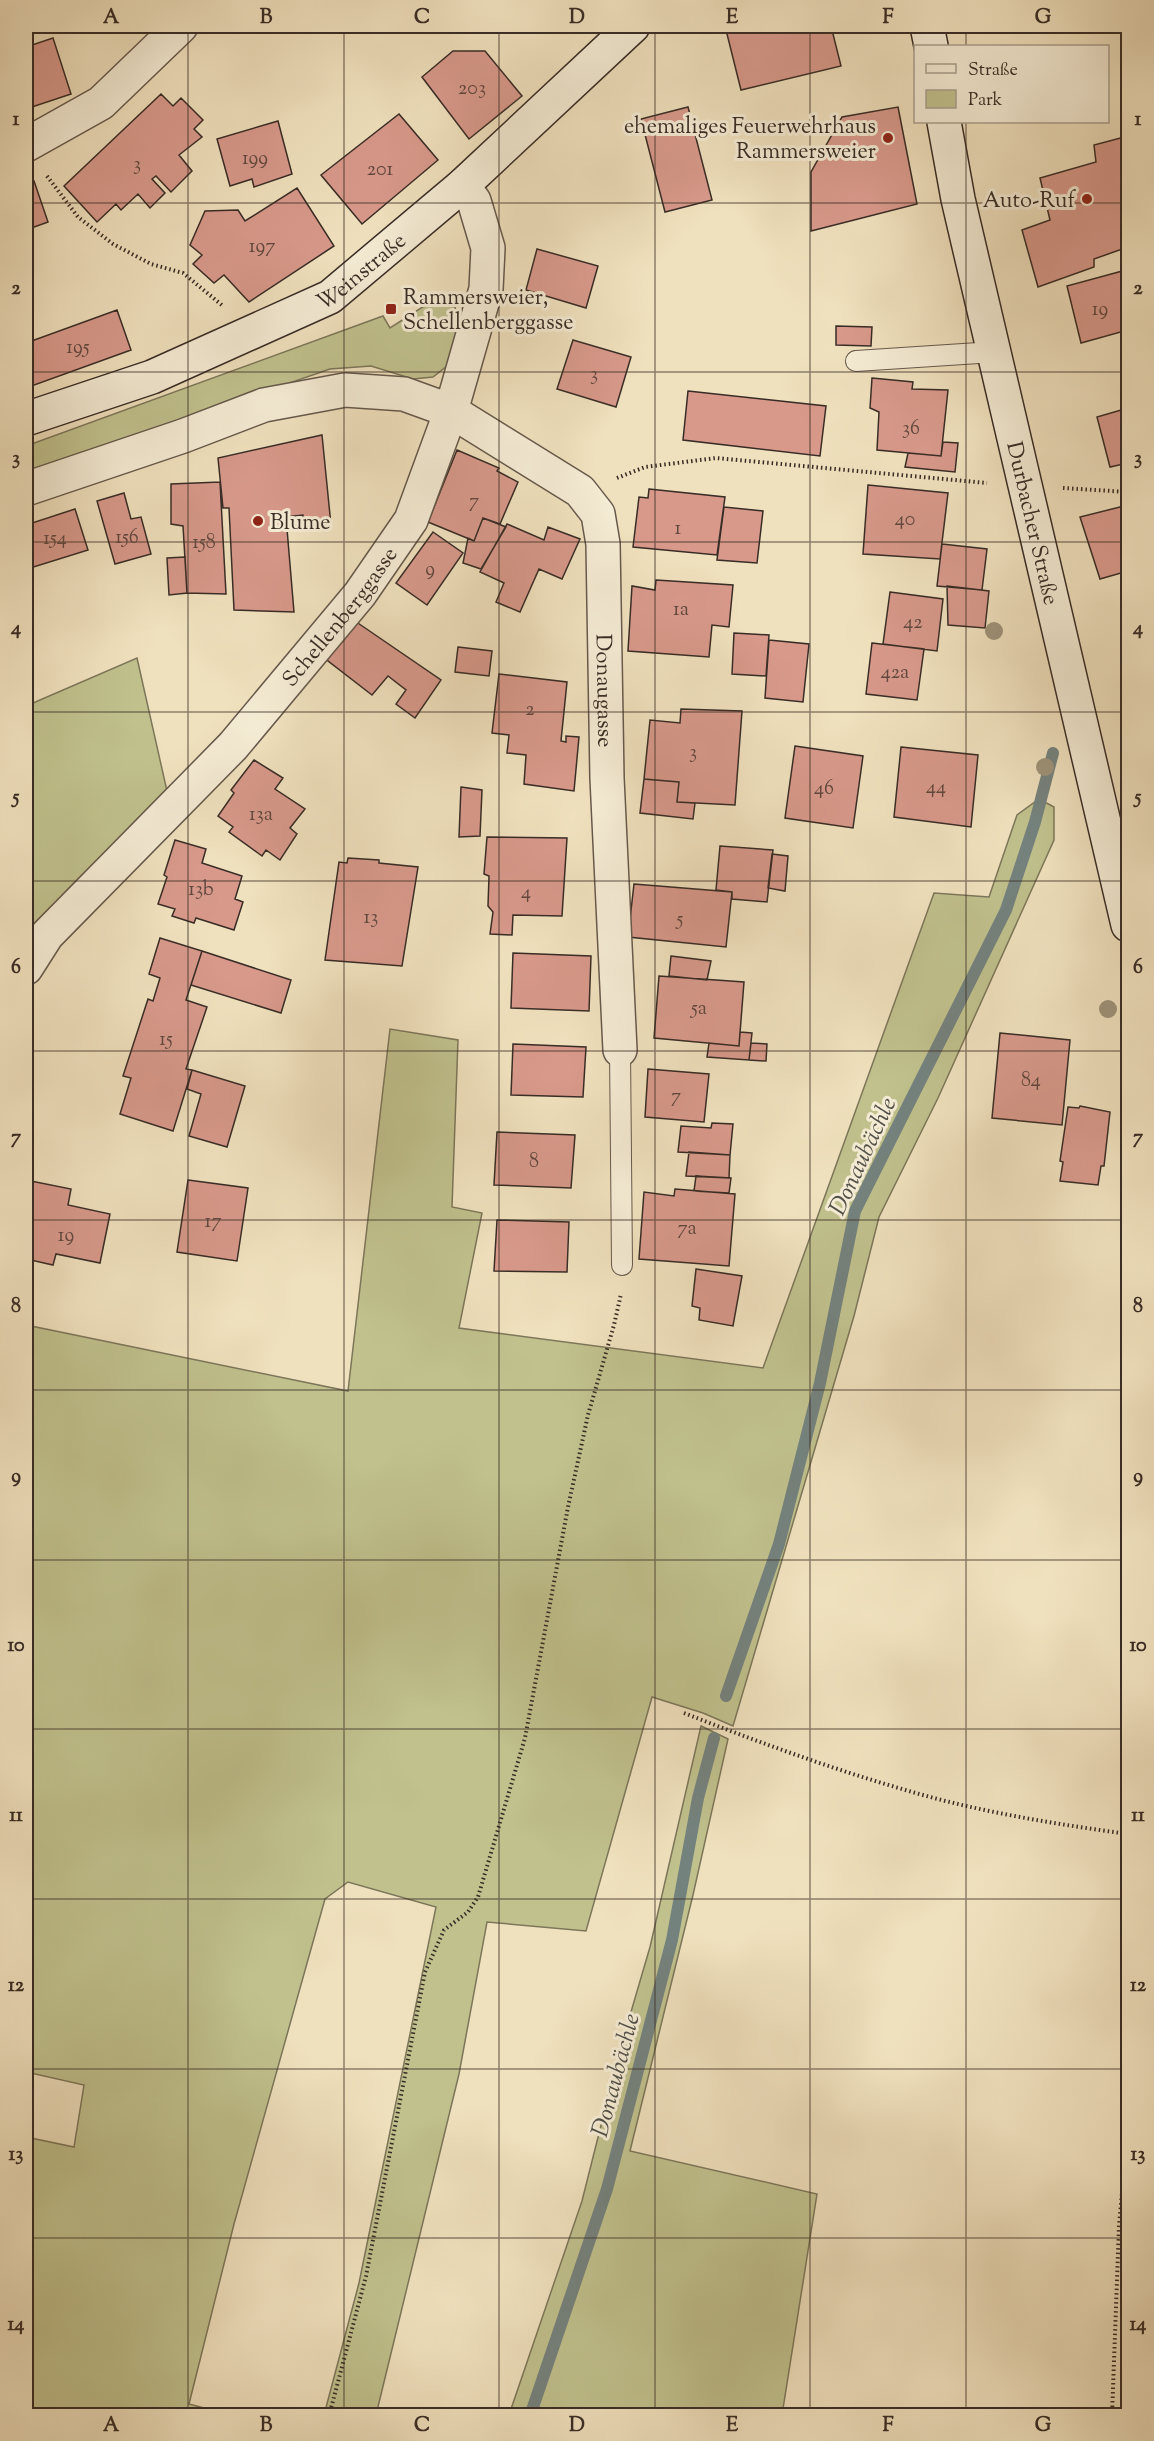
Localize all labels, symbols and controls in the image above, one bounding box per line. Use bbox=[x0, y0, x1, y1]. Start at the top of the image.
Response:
text: A bbox=[103, 4, 120, 33]
text: B bbox=[260, 4, 273, 33]
text: C bbox=[414, 4, 430, 33]
text: D bbox=[569, 4, 585, 33]
text: E bbox=[726, 4, 739, 33]
text: F bbox=[882, 4, 894, 33]
text: G bbox=[1035, 4, 1052, 33]
legend bbox=[914, 45, 1109, 123]
text: Straße bbox=[968, 58, 1018, 84]
house number: 203 bbox=[458, 75, 486, 104]
text: Park bbox=[968, 88, 1003, 114]
text: 1 bbox=[13, 106, 20, 135]
text: 1 bbox=[1135, 106, 1142, 135]
place label: ehemaliges Feuerwehrhaus Rammersweier bbox=[624, 112, 876, 169]
marker: ehemaliges Feuerwehrhaus Rammersweier bbox=[881, 131, 895, 145]
house number: 199 bbox=[242, 145, 268, 174]
house number: 3 bbox=[133, 151, 141, 180]
house number: 201 bbox=[367, 156, 393, 185]
place label: Auto-Ruf bbox=[983, 186, 1076, 218]
marker: Auto-Ruf bbox=[1080, 192, 1094, 206]
street label: Weinstraße bbox=[312, 226, 414, 320]
house number: 197 bbox=[249, 233, 275, 262]
text: 2 bbox=[11, 275, 21, 304]
text: 2 bbox=[1133, 275, 1143, 304]
place label: Rammersweier, Schellenberggasse bbox=[403, 283, 573, 340]
house number: 19 bbox=[1092, 296, 1108, 325]
marker: Rammersweier, Schellenberggasse bbox=[384, 302, 398, 316]
house number: 195 bbox=[66, 334, 90, 363]
house number: 3 bbox=[590, 361, 598, 390]
house number: 36 bbox=[902, 415, 920, 444]
street label: Durbacher Straße bbox=[996, 439, 1066, 608]
text: 3 bbox=[12, 445, 20, 474]
text: 3 bbox=[1134, 445, 1142, 474]
house number: 7 bbox=[469, 488, 479, 517]
house number: 40 bbox=[895, 506, 915, 535]
place label: Blume bbox=[270, 508, 331, 540]
marker: Blume bbox=[251, 514, 265, 528]
house number: 1 bbox=[675, 515, 682, 544]
house number: 156 bbox=[115, 524, 139, 553]
house number: 154 bbox=[43, 525, 67, 554]
house number: 158 bbox=[192, 529, 216, 558]
street label: Schellenberggasse bbox=[276, 541, 407, 695]
house number: 9 bbox=[425, 556, 435, 585]
house number: 1a bbox=[673, 596, 689, 625]
house number: 42 bbox=[903, 609, 923, 638]
text: 4 bbox=[10, 615, 21, 644]
text: 4 bbox=[1132, 615, 1143, 644]
street label: Donaugasse bbox=[586, 634, 619, 748]
house number: 42a bbox=[881, 659, 909, 688]
house number: 2 bbox=[525, 696, 535, 725]
house number: 3 bbox=[689, 739, 697, 768]
house number: 44 bbox=[926, 774, 946, 803]
house number: 46 bbox=[814, 775, 834, 804]
text: 5 bbox=[11, 784, 20, 813]
text: 5 bbox=[1133, 784, 1142, 813]
house number: 13a bbox=[249, 801, 273, 830]
house number: 13b bbox=[188, 876, 214, 905]
house number: 4 bbox=[521, 879, 531, 908]
house number: 13 bbox=[364, 904, 378, 933]
house number: 5 bbox=[676, 906, 684, 935]
text: 6 bbox=[11, 954, 21, 983]
text: 6 bbox=[1133, 954, 1143, 983]
house number: 5a bbox=[690, 995, 707, 1024]
house number: 15 bbox=[159, 1026, 173, 1055]
house number: 84 bbox=[1021, 1067, 1041, 1096]
house number: 7 bbox=[671, 1083, 681, 1112]
water label: Donaubächle bbox=[822, 1092, 906, 1221]
text: 7 bbox=[11, 1124, 22, 1153]
text: 7 bbox=[1133, 1124, 1144, 1153]
house number: 8 bbox=[529, 1148, 539, 1177]
house number: 17 bbox=[205, 1208, 221, 1237]
house number: 7a bbox=[677, 1215, 697, 1244]
house number: 19 bbox=[58, 1222, 74, 1251]
text: 8 bbox=[11, 1293, 21, 1322]
text: 8 bbox=[1133, 1293, 1143, 1322]
text: 9 bbox=[11, 1463, 21, 1492]
text: 9 bbox=[1133, 1463, 1143, 1492]
text: 10 bbox=[7, 1632, 25, 1661]
text: 10 bbox=[1129, 1632, 1147, 1661]
text: 11 bbox=[9, 1802, 23, 1831]
text: 11 bbox=[1131, 1802, 1145, 1831]
text: 12 bbox=[8, 1972, 25, 2001]
text: 12 bbox=[1130, 1972, 1147, 2001]
water label: Donaubächle bbox=[584, 2010, 650, 2141]
text: 13 bbox=[9, 2141, 23, 2170]
text: 13 bbox=[1131, 2141, 1145, 2170]
text: 14 bbox=[8, 2311, 24, 2340]
text: 14 bbox=[1130, 2311, 1146, 2340]
text: A bbox=[103, 2412, 120, 2441]
text: B bbox=[260, 2412, 273, 2441]
text: C bbox=[414, 2412, 430, 2441]
text: D bbox=[569, 2412, 585, 2441]
text: E bbox=[726, 2412, 739, 2441]
text: F bbox=[882, 2412, 894, 2441]
text: G bbox=[1035, 2412, 1052, 2441]

